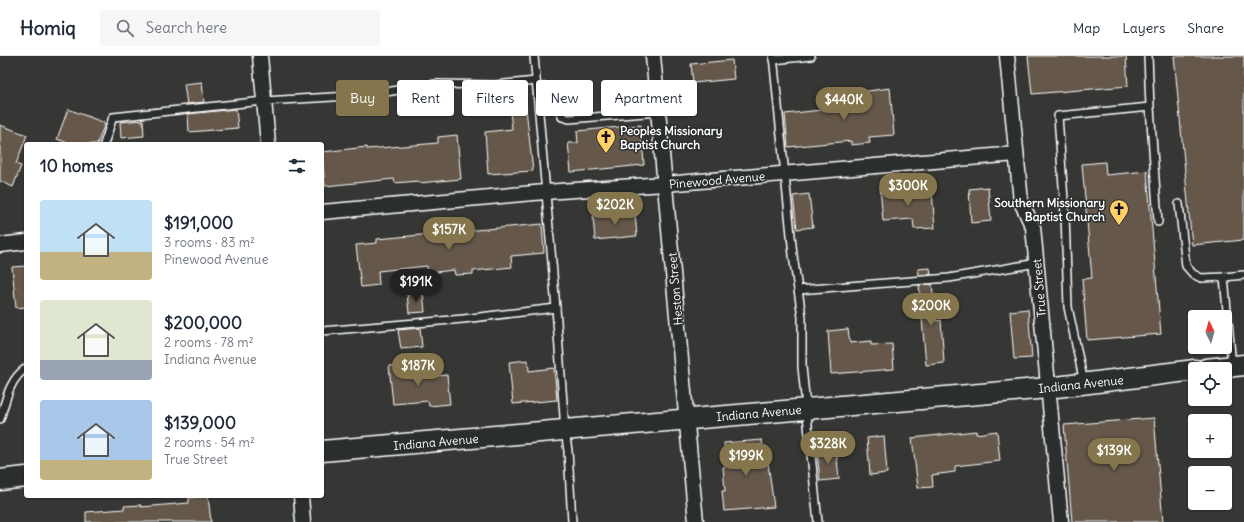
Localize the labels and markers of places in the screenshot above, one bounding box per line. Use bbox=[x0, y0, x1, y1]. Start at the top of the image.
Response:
pin: $440K bbox=[816, 87, 872, 121]
place label: Peoples Missionary Baptist Church bbox=[620, 123, 723, 153]
church icon: Peoples Missionary Baptist Church bbox=[595, 126, 617, 154]
pin: $300K bbox=[880, 173, 936, 207]
pin: $202K bbox=[587, 192, 643, 226]
place label: Southern Missionary Baptist Church bbox=[994, 195, 1105, 225]
church icon: Southern Missionary Baptist Church bbox=[1108, 198, 1130, 226]
pin: $157K bbox=[421, 217, 477, 251]
pin: $191K bbox=[388, 269, 444, 303]
pin: $200K bbox=[903, 293, 959, 327]
pin: $187K bbox=[390, 353, 446, 387]
pin: $328K bbox=[800, 431, 856, 465]
pin: $139K bbox=[1086, 438, 1142, 472]
pin: $199K bbox=[718, 443, 774, 477]

